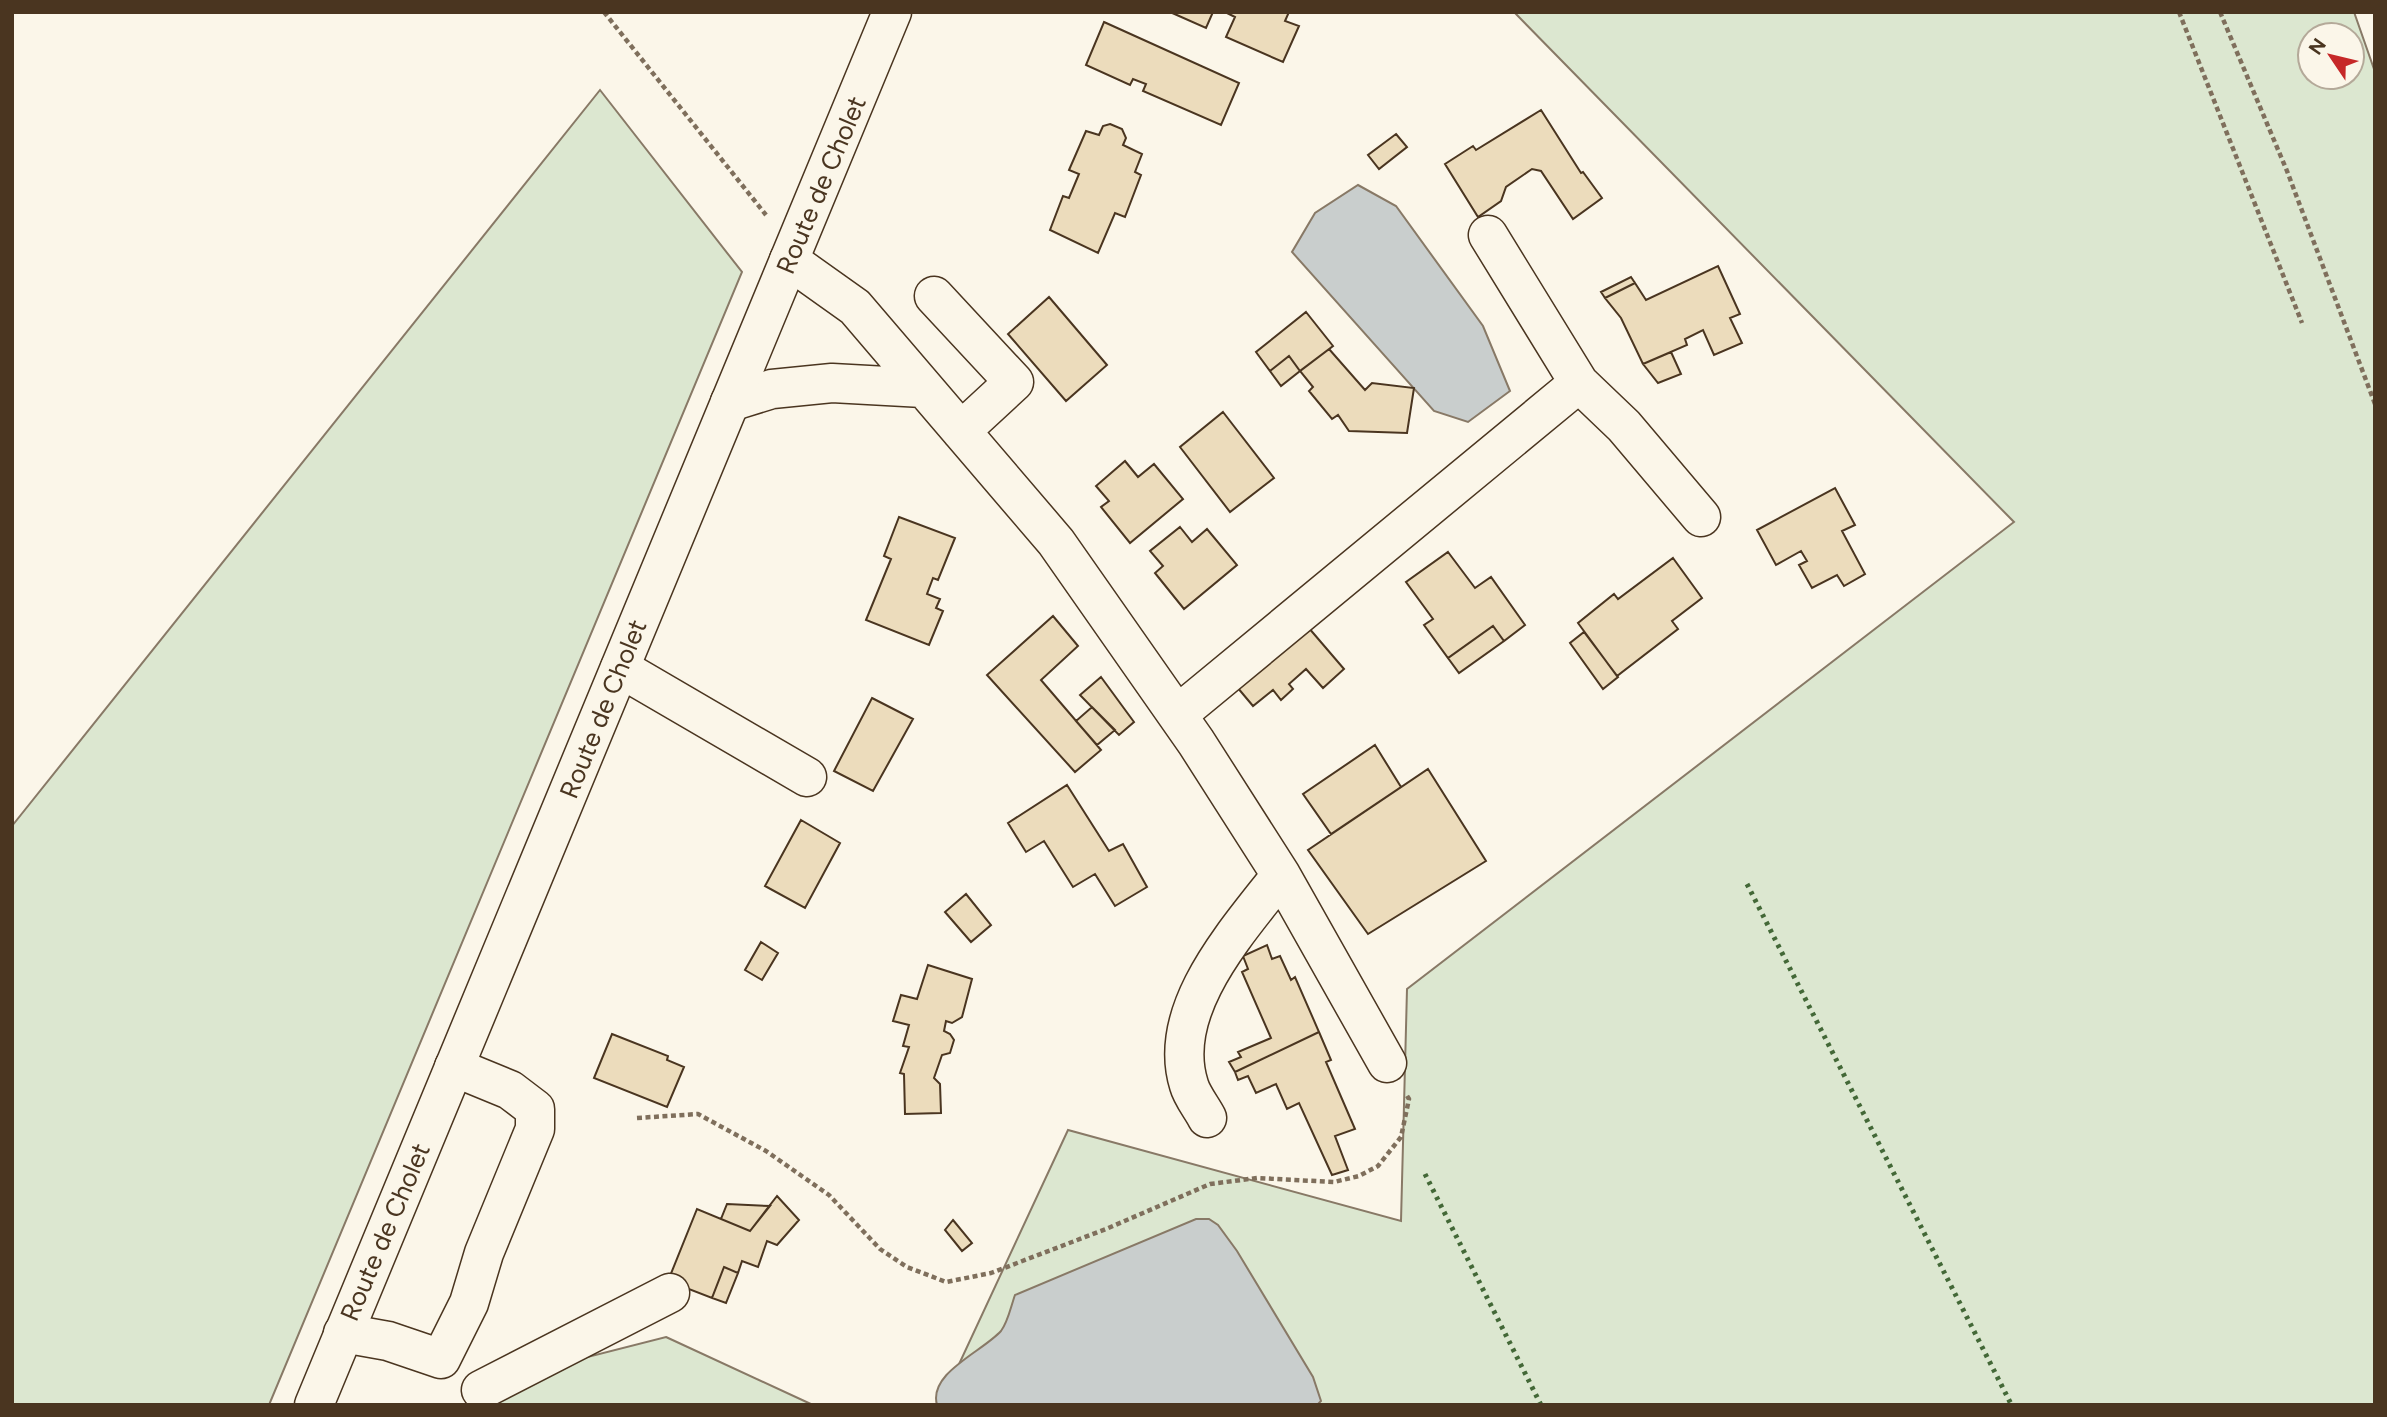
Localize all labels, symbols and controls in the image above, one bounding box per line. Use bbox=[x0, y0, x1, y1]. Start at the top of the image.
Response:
north arrow bbox=[2296, 21, 2366, 91]
text: N bbox=[2304, 34, 2331, 59]
street label: Route de Cholet bbox=[769, 91, 873, 279]
street label: Route de Cholet bbox=[553, 615, 654, 803]
street label: Route de Cholet bbox=[333, 1138, 437, 1326]

